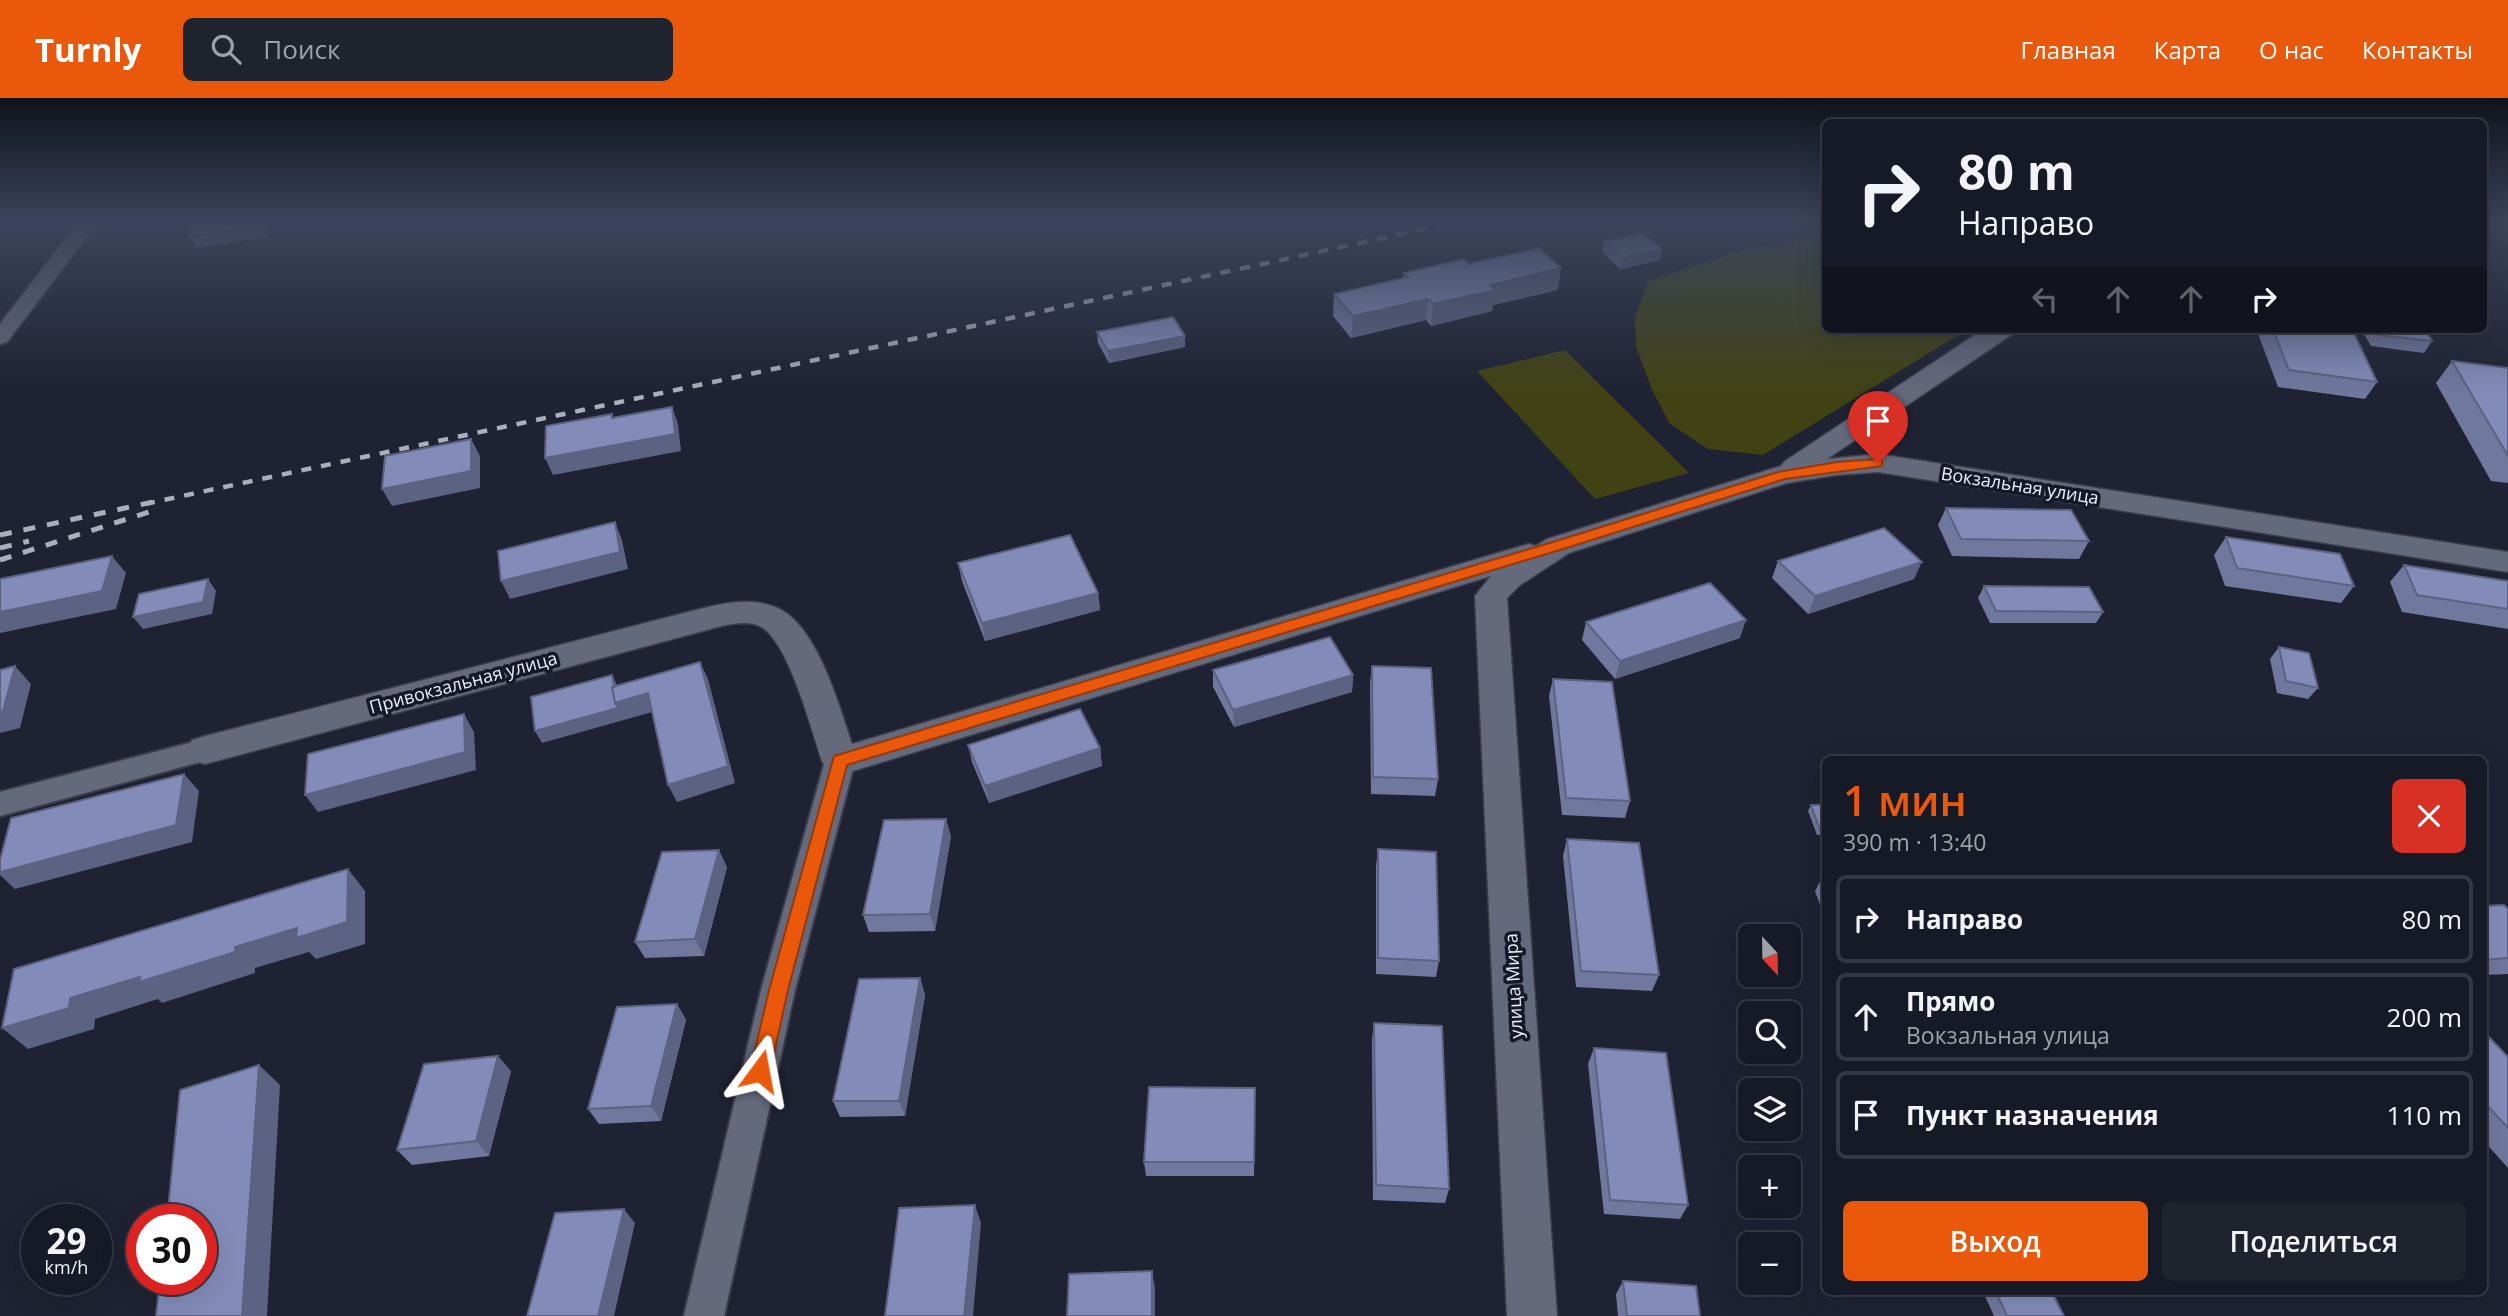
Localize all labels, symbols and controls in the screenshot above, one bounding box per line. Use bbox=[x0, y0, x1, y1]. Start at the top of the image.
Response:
search box bbox=[183, 18, 673, 81]
text: Turnly bbox=[35, 27, 141, 72]
icon: search bbox=[207, 30, 245, 68]
text: Поиск bbox=[263, 31, 340, 67]
text: Главная bbox=[2021, 33, 2116, 66]
text: Карта bbox=[2154, 33, 2221, 66]
text: О нас bbox=[2259, 33, 2324, 66]
text: Контакты bbox=[2362, 33, 2473, 66]
text: 80 m bbox=[1958, 138, 2075, 204]
icon: right bbox=[1843, 147, 1934, 238]
text: Направо bbox=[1958, 201, 2094, 244]
icon: left bbox=[2026, 280, 2064, 318]
icon: ahead bbox=[2099, 280, 2137, 318]
icon: ahead bbox=[2172, 280, 2210, 318]
icon: right bbox=[2245, 280, 2283, 318]
pin bbox=[1848, 391, 1908, 463]
icon: arrive bbox=[1859, 402, 1897, 440]
street label: Вокзальная улица bbox=[1939, 461, 2101, 509]
street label: Привокзальная улица bbox=[366, 645, 560, 719]
text: 1 мин bbox=[1843, 771, 1967, 828]
button: close bbox=[2392, 779, 2466, 853]
text: 390 m · 13:40 bbox=[1843, 826, 1986, 858]
icon: right bbox=[1847, 900, 1885, 938]
text: Направо bbox=[1906, 901, 2023, 937]
text: 80 m bbox=[2401, 901, 2462, 937]
north arrow bbox=[1738, 924, 1801, 987]
map controls bbox=[1738, 924, 1801, 1295]
street label: улица Мира bbox=[1498, 933, 1528, 1039]
text: Прямо bbox=[1906, 983, 1995, 1019]
icon: ahead bbox=[1847, 998, 1885, 1036]
text: 200 m bbox=[2387, 999, 2462, 1035]
button: search bbox=[1738, 1001, 1801, 1064]
text: Вокзальная улица bbox=[1906, 1019, 2110, 1051]
position arrow bbox=[723, 1034, 797, 1108]
button: layers bbox=[1738, 1078, 1801, 1141]
icon: arrive bbox=[1847, 1096, 1885, 1134]
text: Пункт назначения bbox=[1906, 1097, 2159, 1133]
text: 110 m bbox=[2387, 1097, 2462, 1133]
button: + bbox=[1738, 1155, 1801, 1218]
button: Выход bbox=[1843, 1201, 2148, 1281]
button: Поделиться bbox=[2162, 1201, 2466, 1281]
speed limit sign: 30 bbox=[126, 1204, 217, 1295]
text: 29 bbox=[46, 1217, 87, 1264]
button: − bbox=[1738, 1232, 1801, 1295]
text: km/h bbox=[45, 1255, 88, 1279]

